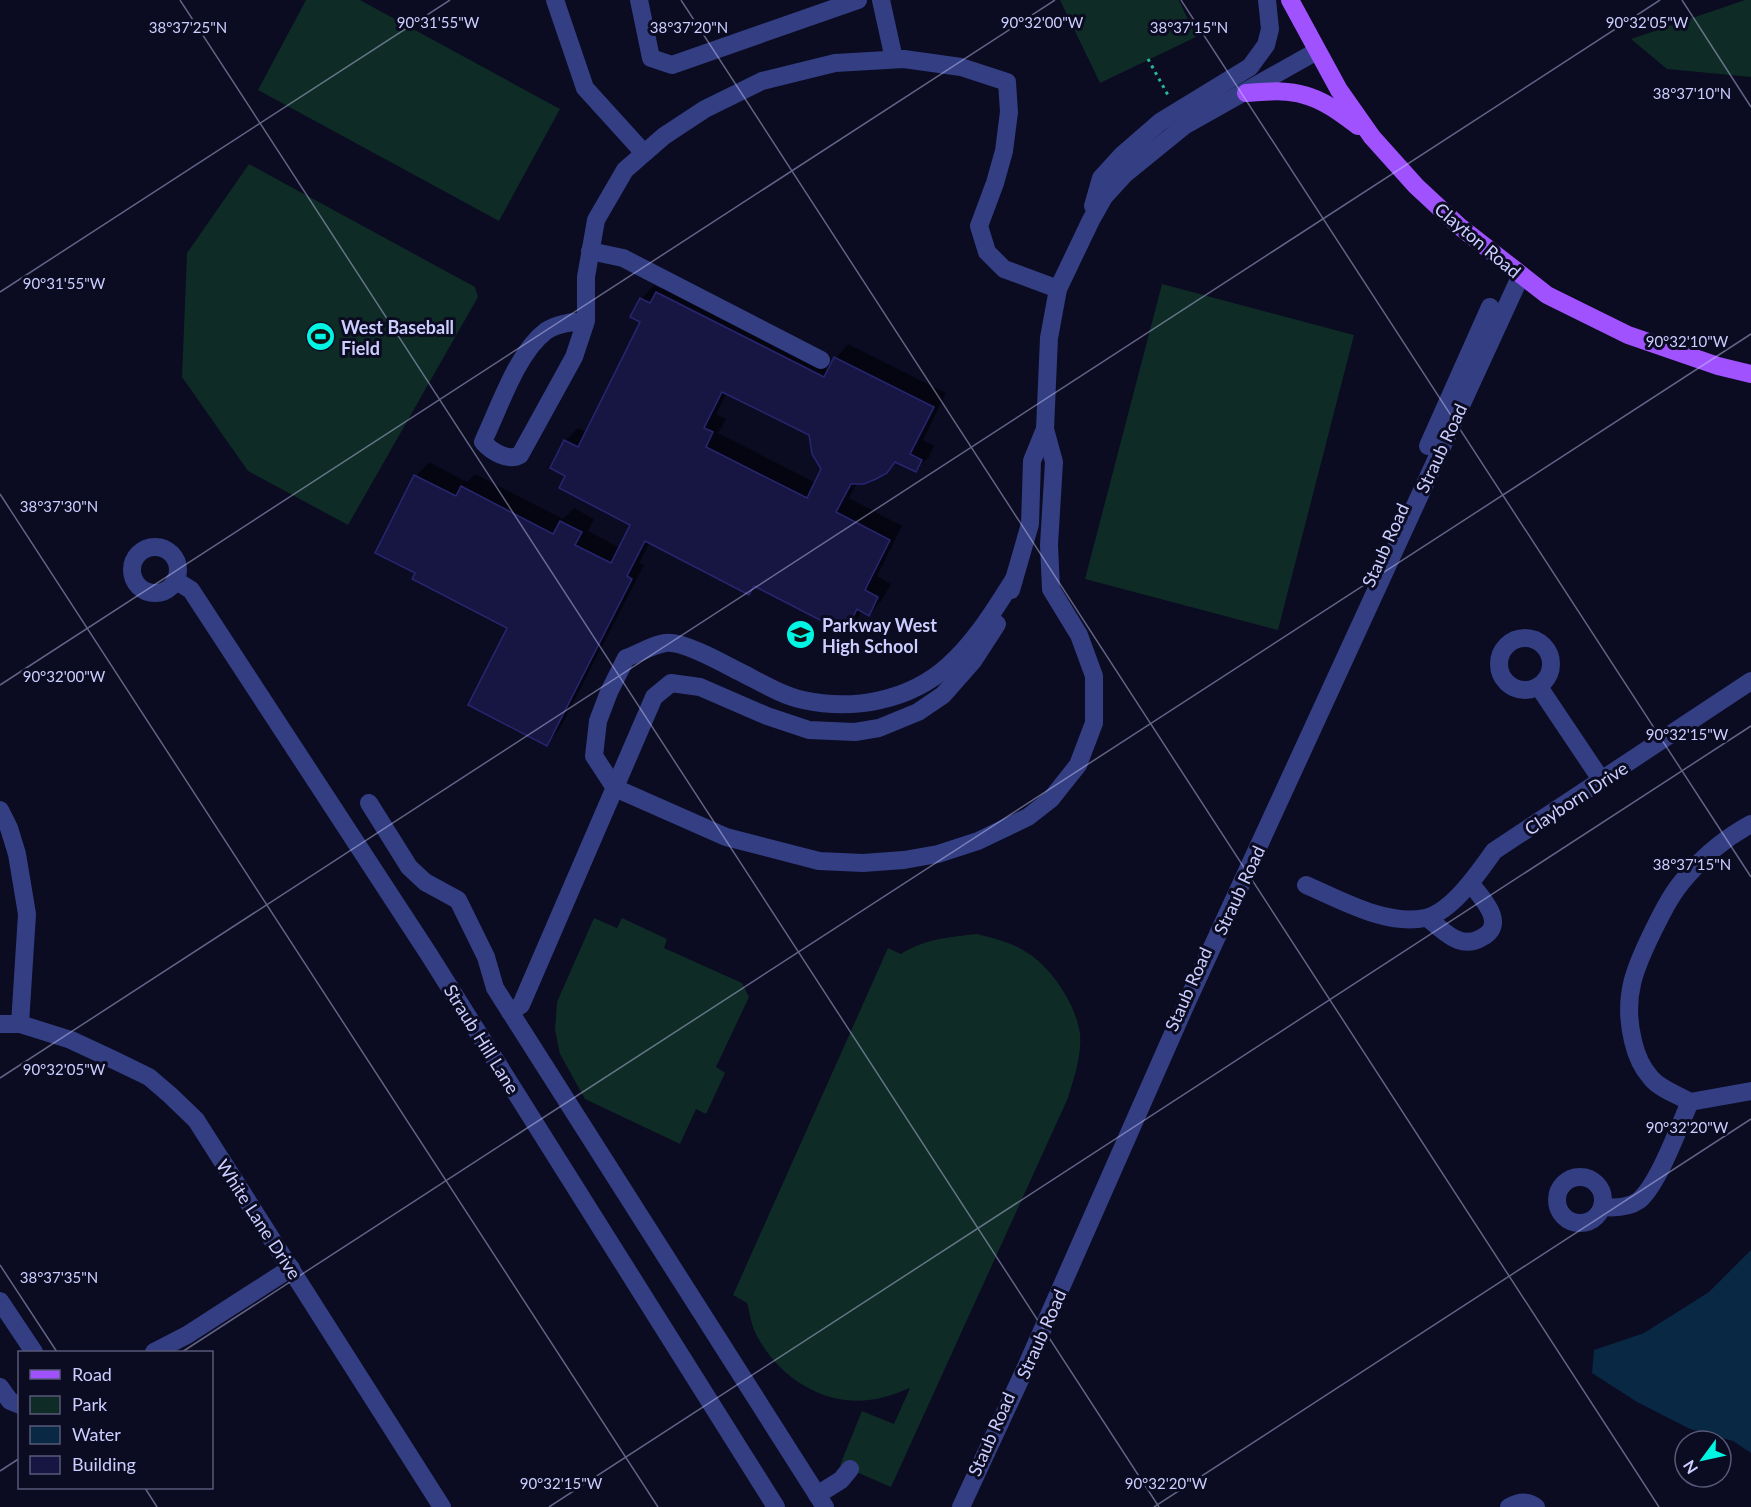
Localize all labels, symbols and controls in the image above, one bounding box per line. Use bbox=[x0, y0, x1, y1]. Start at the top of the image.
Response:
text: 90°31'55"W bbox=[397, 13, 480, 31]
text: 90°32'00"W bbox=[1001, 13, 1084, 31]
text: 90°32'05"W bbox=[1606, 13, 1689, 31]
text: 38°37'25"N bbox=[149, 18, 227, 36]
text: 38°37'20"N bbox=[650, 18, 728, 36]
text: 38°37'15"N bbox=[1150, 18, 1228, 36]
text: 38°37'10"N bbox=[1653, 84, 1731, 102]
street label: Clayton Road bbox=[1431, 198, 1525, 282]
text: 90°31'55"W bbox=[23, 274, 106, 292]
place label: West Baseball Field bbox=[341, 316, 454, 359]
sports icon: West Baseball Field bbox=[304, 321, 336, 353]
text: 90°32'10"W bbox=[1646, 332, 1729, 350]
street label: Straub Road bbox=[1411, 400, 1471, 496]
text: 38°37'30"N bbox=[20, 497, 98, 515]
street label: Staub Road bbox=[1357, 500, 1413, 590]
place label: Parkway West High School bbox=[822, 614, 937, 657]
school or university icon: Parkway West High School bbox=[785, 619, 817, 651]
text: 90°32'00"W bbox=[23, 667, 106, 685]
text: 90°32'15"W bbox=[1646, 725, 1729, 743]
street label: Clayborn Drive bbox=[1520, 756, 1632, 840]
street label: Straub Road bbox=[1209, 842, 1269, 938]
text: 38°37'15"N bbox=[1653, 855, 1731, 873]
street label: Staub Road bbox=[1160, 944, 1216, 1034]
street label: Straub Hill Lane bbox=[440, 980, 524, 1098]
text: 90°32'05"W bbox=[23, 1060, 106, 1078]
text: 90°32'20"W bbox=[1646, 1118, 1729, 1136]
street label: White Lane Drive bbox=[212, 1155, 306, 1283]
text: 38°37'35"N bbox=[20, 1268, 98, 1286]
street label: Straub Road bbox=[1011, 1286, 1071, 1382]
legend bbox=[18, 1351, 213, 1489]
text: Road bbox=[72, 1363, 112, 1385]
street label: Staub Road bbox=[963, 1389, 1019, 1479]
text: Park bbox=[72, 1393, 108, 1415]
text: Water bbox=[72, 1423, 121, 1445]
north arrow bbox=[1673, 1429, 1733, 1489]
text: Building bbox=[72, 1453, 136, 1475]
text: N bbox=[1679, 1457, 1701, 1478]
text: 90°32'15"W bbox=[520, 1474, 603, 1492]
text: 90°32'20"W bbox=[1125, 1474, 1208, 1492]

